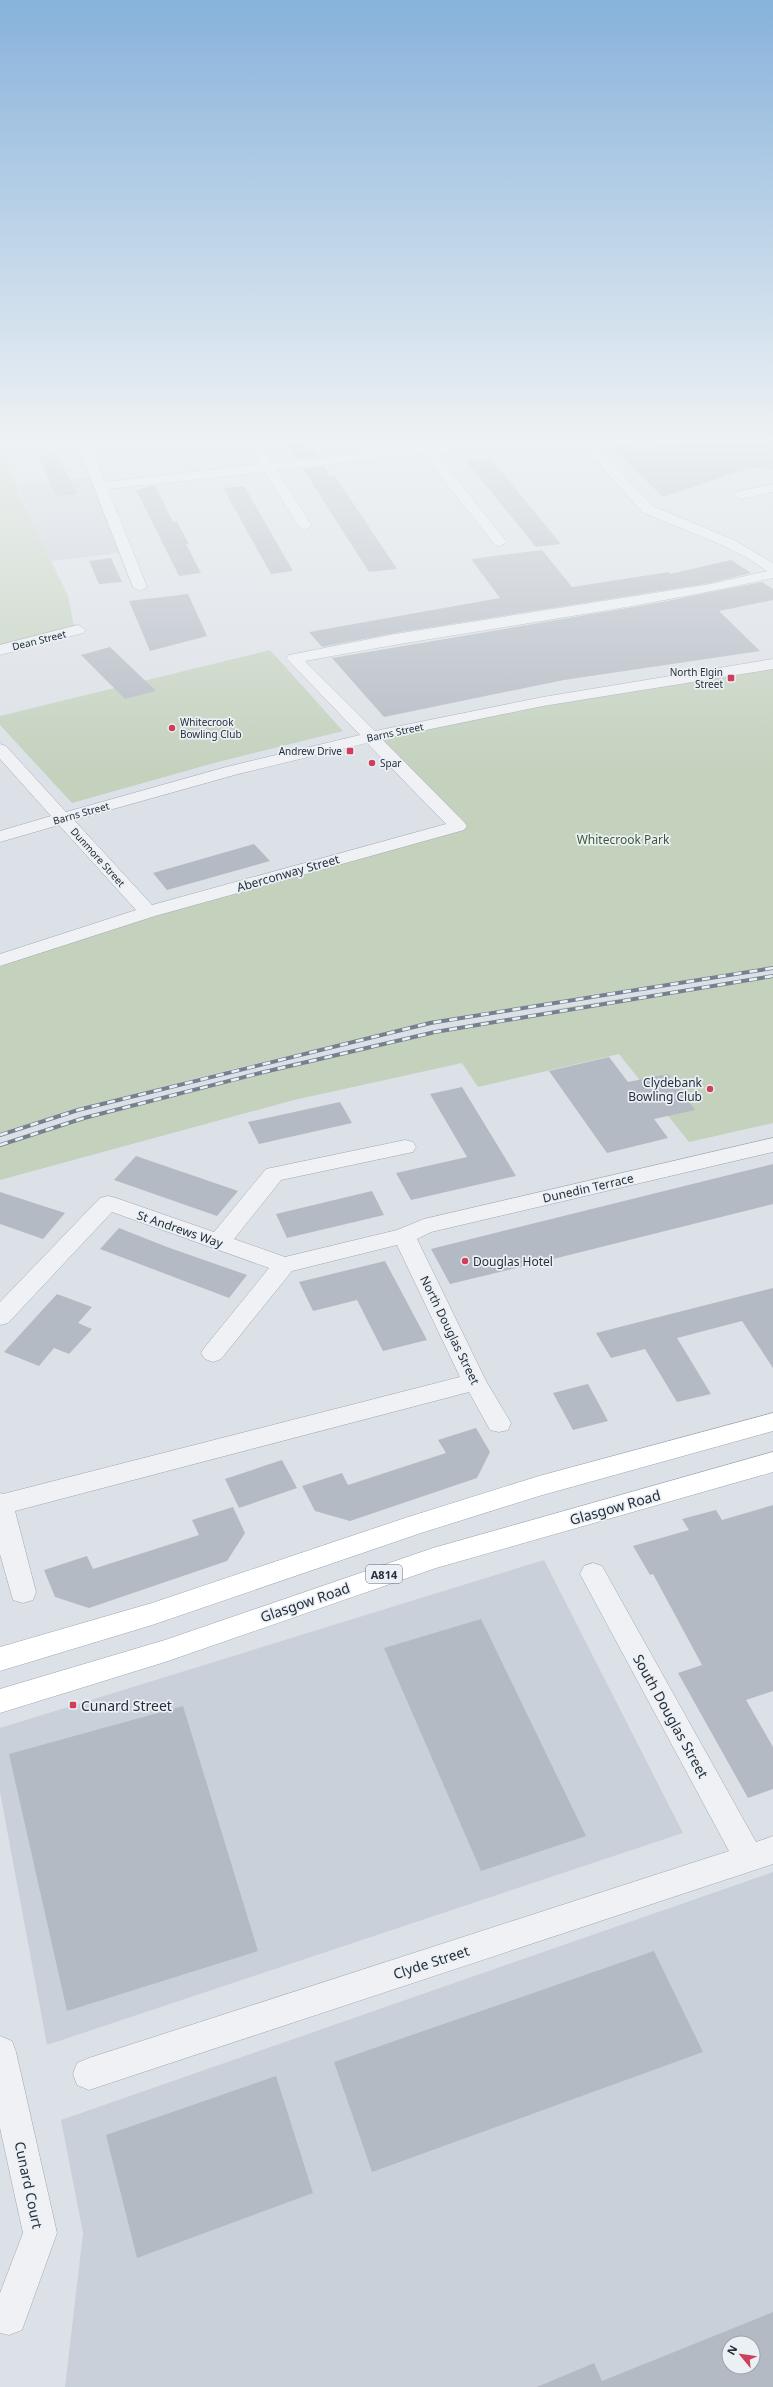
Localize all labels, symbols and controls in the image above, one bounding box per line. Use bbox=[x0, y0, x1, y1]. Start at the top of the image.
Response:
street label: Dean Street bbox=[11, 626, 68, 653]
place label: North Elgin Street bbox=[670, 665, 723, 691]
marker: North Elgin Street bbox=[726, 673, 736, 683]
place label: Whitecrook Bowling Club bbox=[180, 715, 242, 741]
street label: Barns Street bbox=[365, 719, 425, 745]
marker: Whitecrook Bowling Club bbox=[167, 723, 177, 733]
place label: Andrew Drive bbox=[279, 744, 342, 758]
marker: Andrew Drive bbox=[345, 746, 355, 756]
place label: Spar bbox=[380, 756, 401, 770]
marker: Spar bbox=[367, 758, 377, 768]
street label: Barns Street bbox=[51, 798, 111, 828]
street label: Dunmore Street bbox=[68, 824, 129, 890]
park label: Whitecrook Park bbox=[577, 831, 670, 848]
street label: Aberconway Street bbox=[235, 850, 342, 896]
place label: Clydebank Bowling Club bbox=[628, 1074, 703, 1105]
marker: Clydebank Bowling Club bbox=[705, 1084, 715, 1094]
street label: Dunedin Terrace bbox=[541, 1169, 635, 1207]
street label: St Andrews Way bbox=[135, 1206, 226, 1252]
place label: Douglas Hotel bbox=[473, 1253, 553, 1270]
marker: Douglas Hotel bbox=[460, 1256, 470, 1266]
street label: North Douglas Street bbox=[416, 1273, 484, 1388]
street label: Glasgow Road bbox=[567, 1485, 663, 1529]
road number: A814 bbox=[366, 1565, 402, 1583]
street label: Glasgow Road bbox=[258, 1578, 352, 1626]
street label: South Douglas Street bbox=[629, 1651, 713, 1781]
place label: Cunard Street bbox=[81, 1696, 172, 1715]
marker: Cunard Street bbox=[68, 1700, 78, 1710]
street label: Clyde Street bbox=[391, 1941, 471, 1983]
street label: Cunard Court bbox=[10, 2140, 48, 2230]
north arrow bbox=[721, 2335, 761, 2375]
text: N bbox=[723, 2342, 741, 2357]

